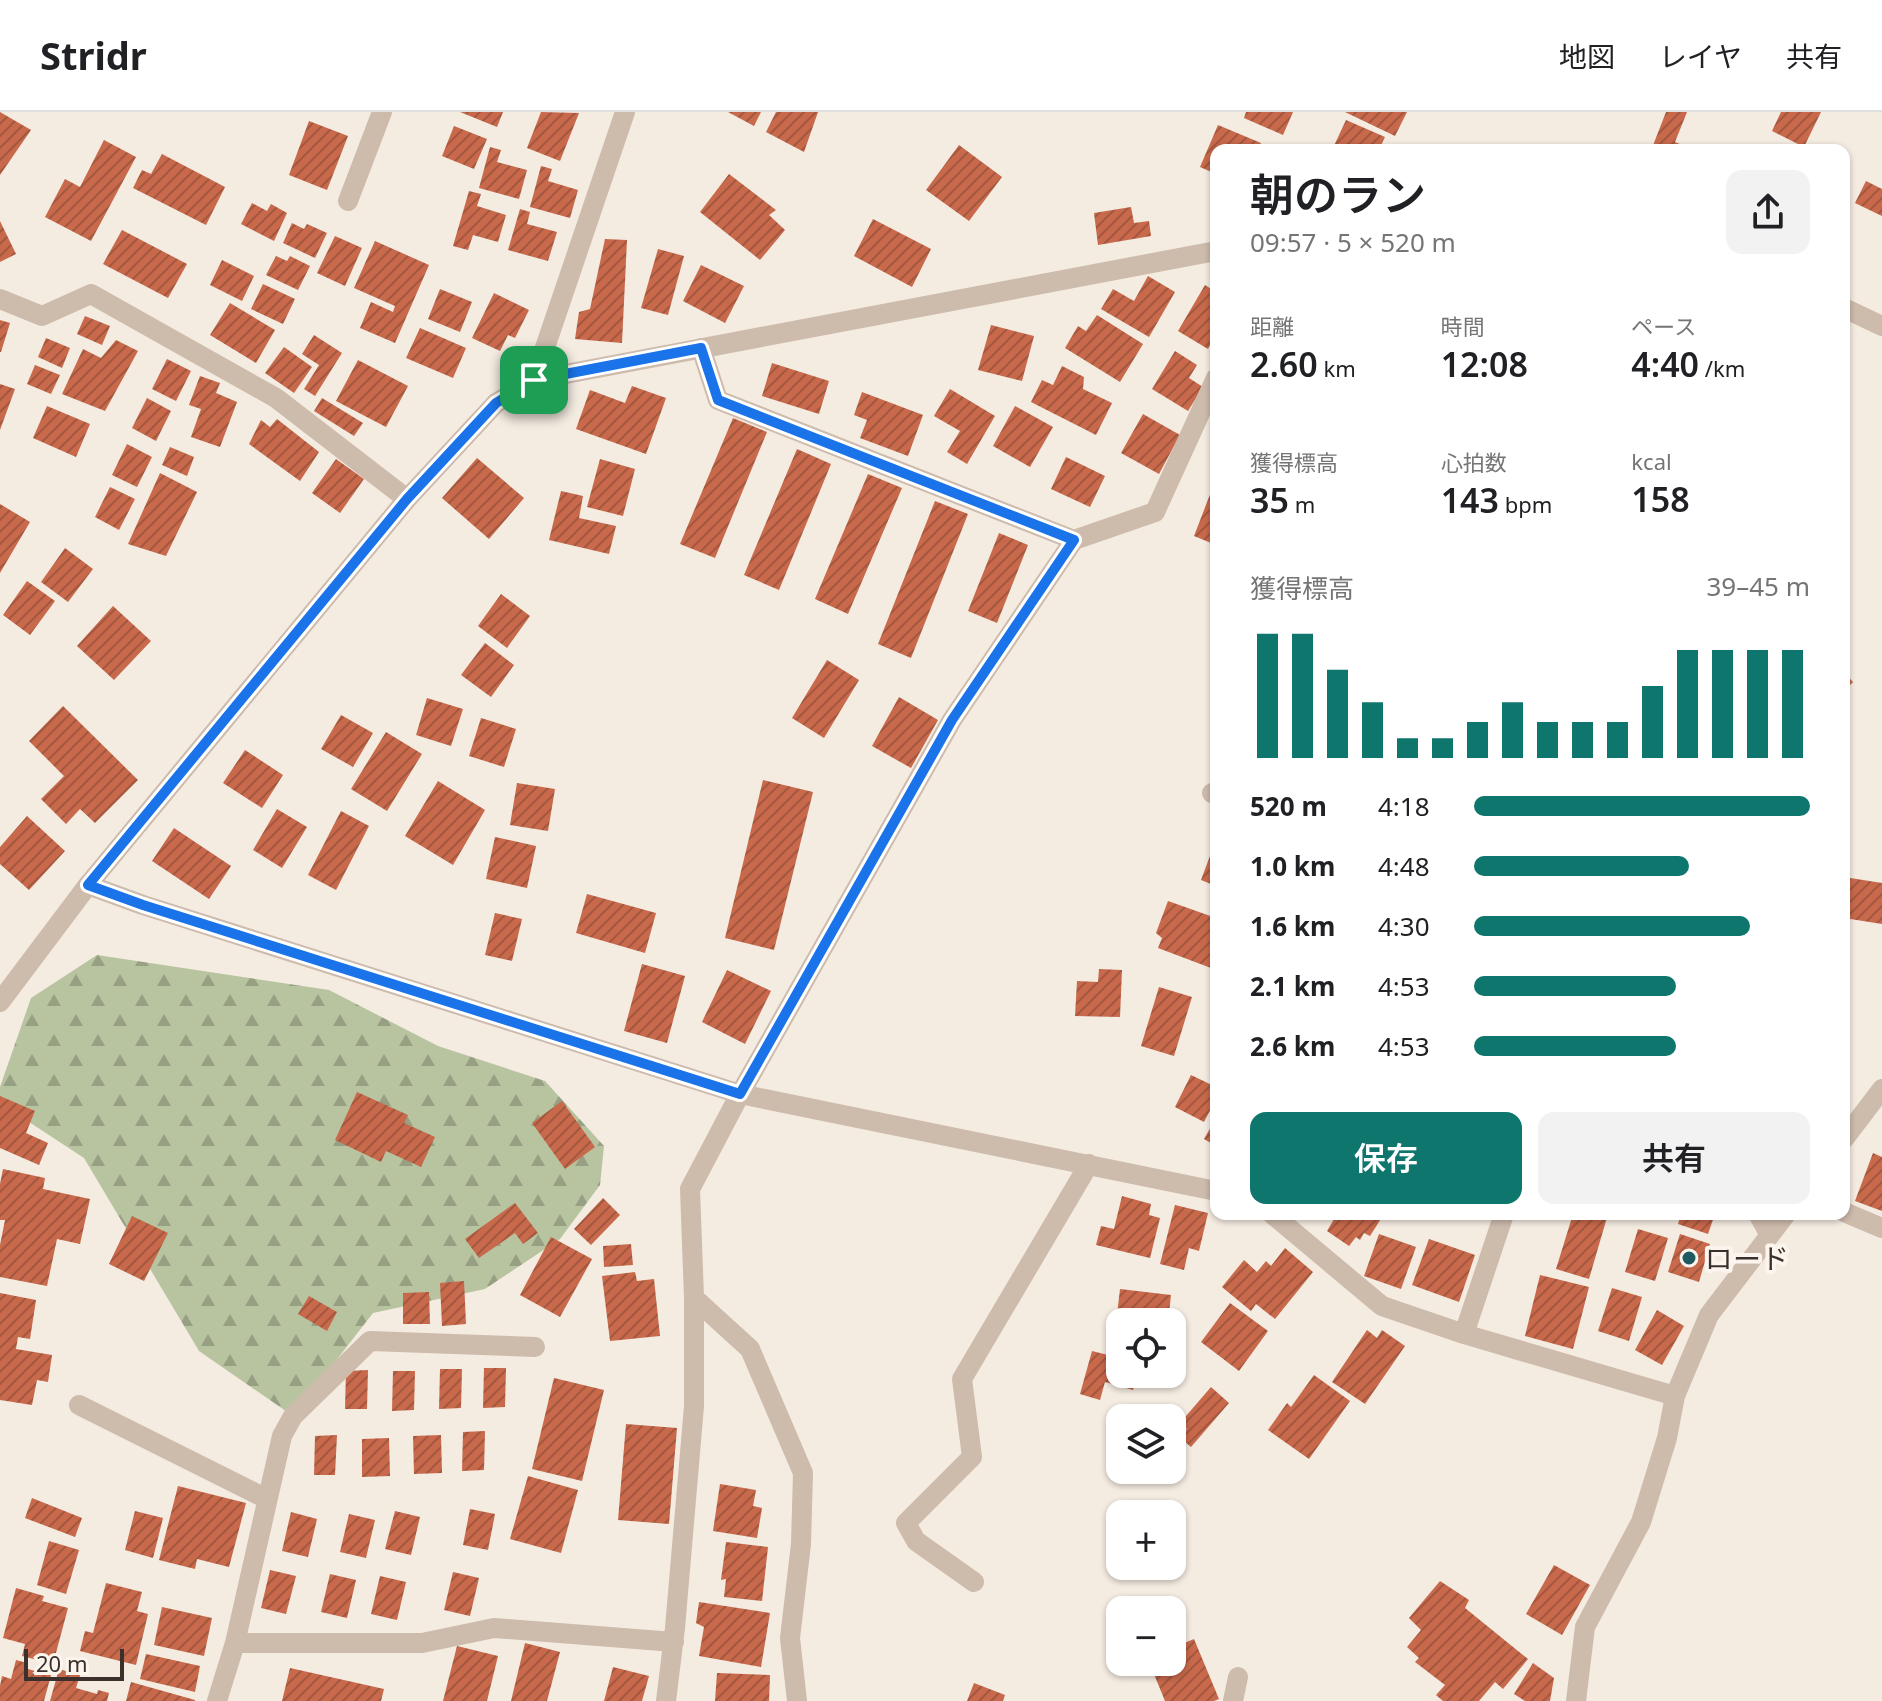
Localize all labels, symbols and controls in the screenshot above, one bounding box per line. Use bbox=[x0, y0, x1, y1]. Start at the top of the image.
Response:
text: Stridr bbox=[40, 29, 147, 81]
text: 地図 bbox=[1559, 37, 1615, 75]
text: レイヤ bbox=[1659, 37, 1742, 75]
text: 共有 bbox=[1786, 37, 1842, 75]
text: 朝のラン bbox=[1250, 164, 1426, 224]
button: share bbox=[1726, 170, 1810, 254]
text: 09:57 · 5 × 520 m bbox=[1250, 224, 1456, 260]
text: 距離 bbox=[1250, 311, 1294, 341]
text: 時間 bbox=[1441, 311, 1485, 341]
text: ペース bbox=[1631, 311, 1696, 341]
text: 2.60 bbox=[1250, 341, 1318, 387]
text: 12:08 bbox=[1441, 341, 1528, 387]
text: 4:40 bbox=[1631, 341, 1699, 387]
pin bbox=[500, 346, 568, 414]
text: km bbox=[1318, 353, 1356, 383]
text: /km bbox=[1699, 353, 1745, 383]
icon: arrive bbox=[512, 358, 556, 402]
text: kcal bbox=[1631, 446, 1672, 476]
text: 獲得標高 bbox=[1250, 447, 1338, 477]
text: 心拍数 bbox=[1441, 447, 1507, 477]
text: 158 bbox=[1631, 476, 1690, 522]
text: 35 bbox=[1250, 477, 1289, 523]
text: 143 bbox=[1441, 477, 1499, 523]
text: m bbox=[1289, 489, 1315, 519]
text: bpm bbox=[1499, 489, 1552, 519]
text: 39–45 m bbox=[1706, 568, 1810, 604]
text: 獲得標高 bbox=[1250, 570, 1354, 606]
text: 520 m bbox=[1250, 788, 1327, 824]
text: 4:18 bbox=[1378, 788, 1430, 824]
text: 1.0 km bbox=[1250, 848, 1335, 884]
text: 4:48 bbox=[1378, 848, 1430, 884]
text: 1.6 km bbox=[1250, 908, 1335, 944]
text: 4:30 bbox=[1378, 908, 1430, 944]
text: 2.1 km bbox=[1250, 968, 1335, 1004]
text: 4:53 bbox=[1378, 968, 1430, 1004]
text: 2.6 km bbox=[1250, 1028, 1335, 1064]
text: 4:53 bbox=[1378, 1028, 1430, 1064]
button: 保存 bbox=[1250, 1112, 1522, 1204]
button: 共有 bbox=[1538, 1112, 1810, 1204]
place label: ロード bbox=[1705, 1239, 1789, 1277]
marker: ロード bbox=[1680, 1249, 1698, 1267]
map controls bbox=[1106, 1308, 1186, 1676]
button: locate bbox=[1106, 1308, 1186, 1388]
button: layers bbox=[1106, 1404, 1186, 1484]
button: + bbox=[1106, 1500, 1186, 1580]
button: − bbox=[1106, 1596, 1186, 1676]
scale bar bbox=[24, 1645, 124, 1681]
text: 20 m bbox=[36, 1648, 87, 1678]

